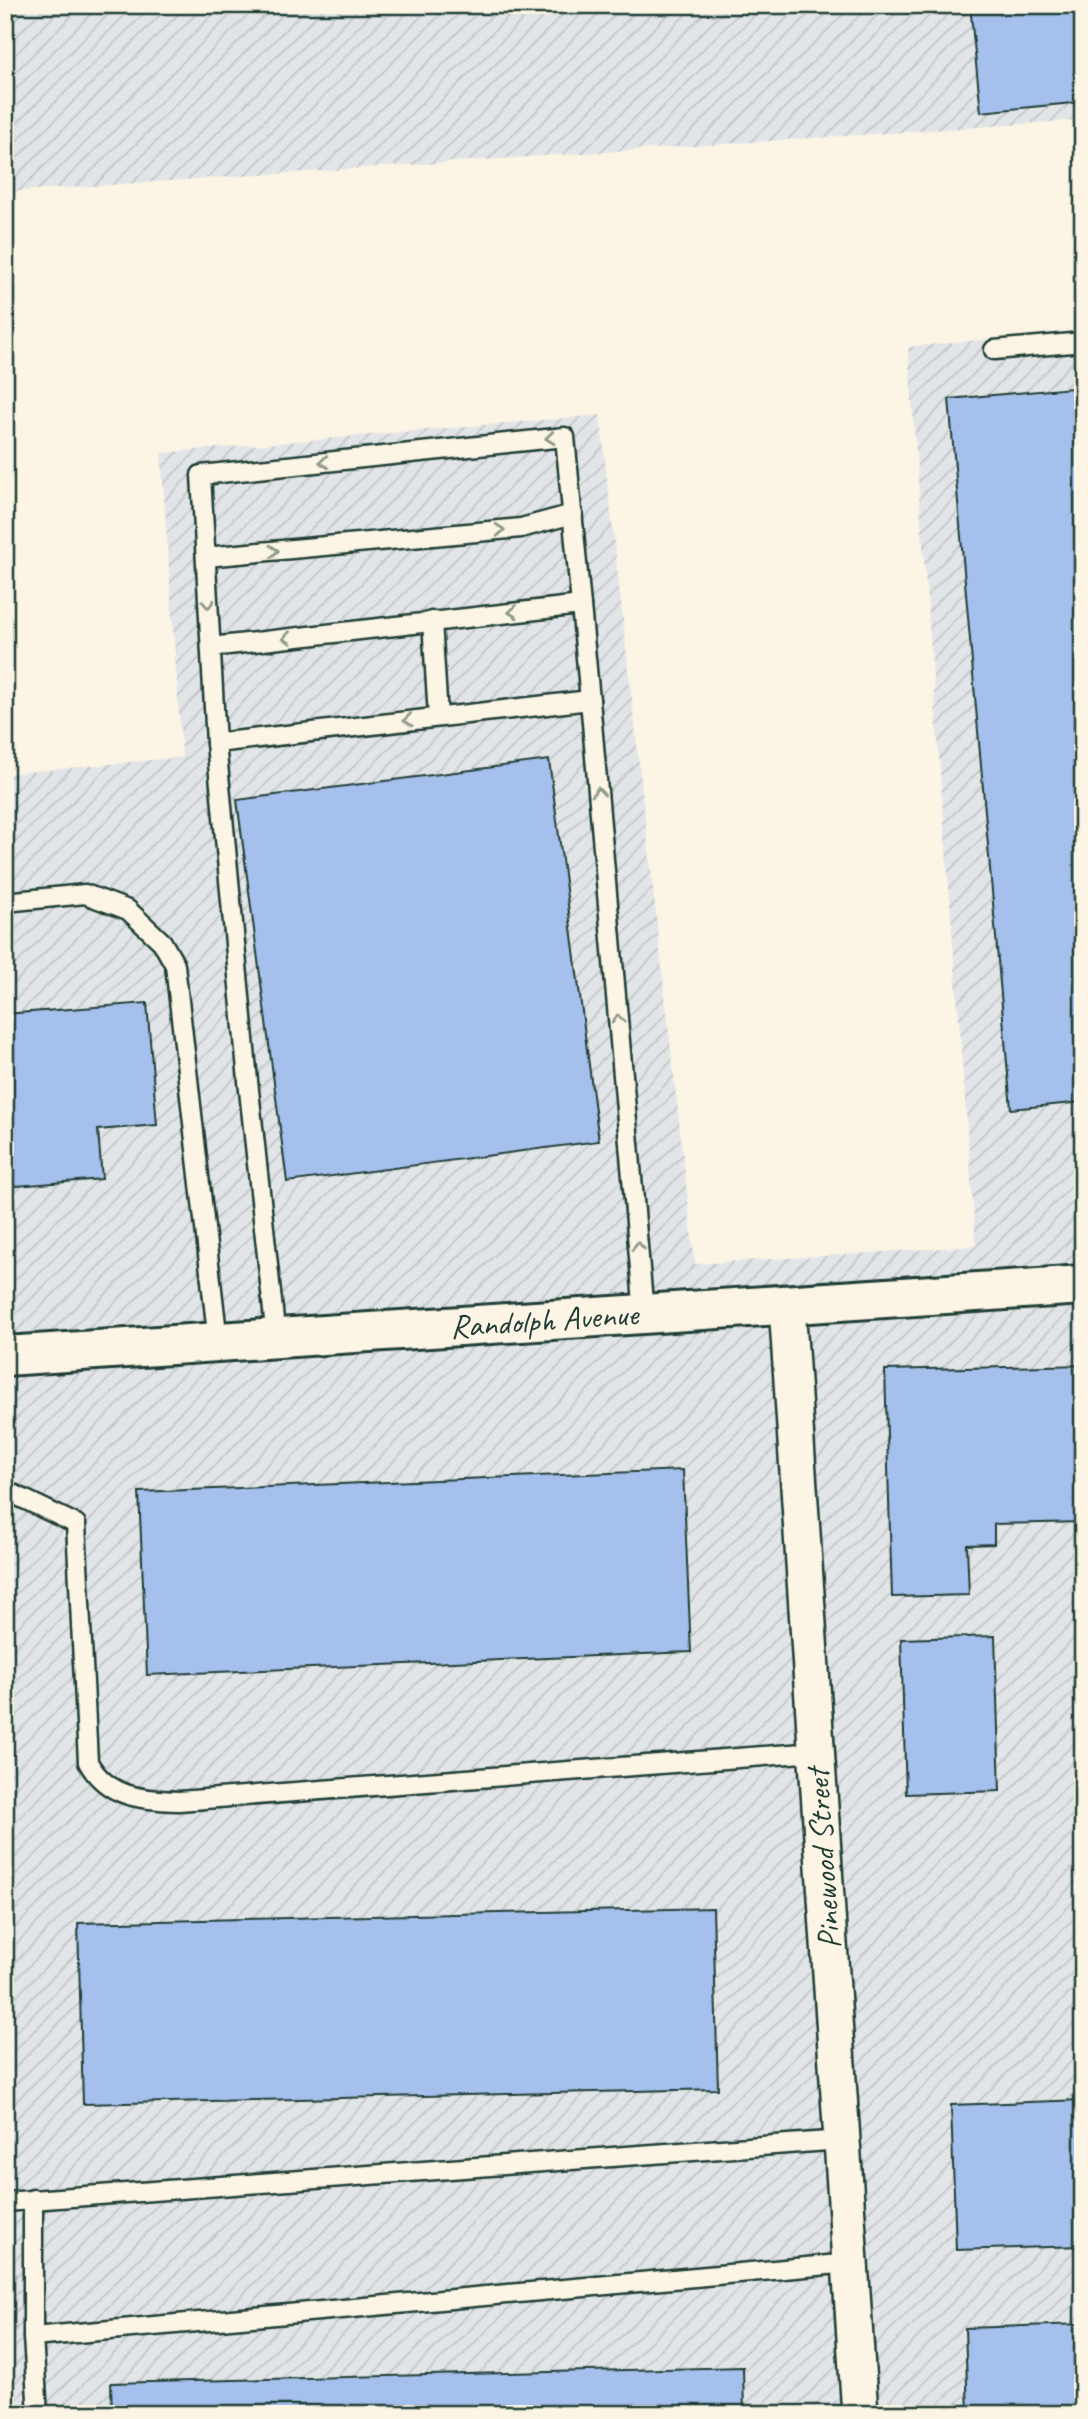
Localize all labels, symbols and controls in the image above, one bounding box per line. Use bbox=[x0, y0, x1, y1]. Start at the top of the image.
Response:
one-way arrow bbox=[544, 431, 556, 446]
one-way arrow bbox=[318, 455, 329, 470]
one-way arrow bbox=[495, 523, 506, 538]
one-way arrow bbox=[269, 544, 280, 559]
one-way arrow bbox=[201, 599, 216, 610]
one-way arrow bbox=[507, 605, 519, 620]
one-way arrow bbox=[281, 630, 292, 645]
one-way arrow bbox=[402, 713, 413, 728]
one-way arrow bbox=[591, 787, 606, 798]
one-way arrow bbox=[611, 1013, 626, 1024]
one-way arrow bbox=[631, 1240, 646, 1251]
street label: Randolph Avenue bbox=[449, 1292, 642, 1348]
street label: Pinewood Street bbox=[795, 1763, 850, 1951]

